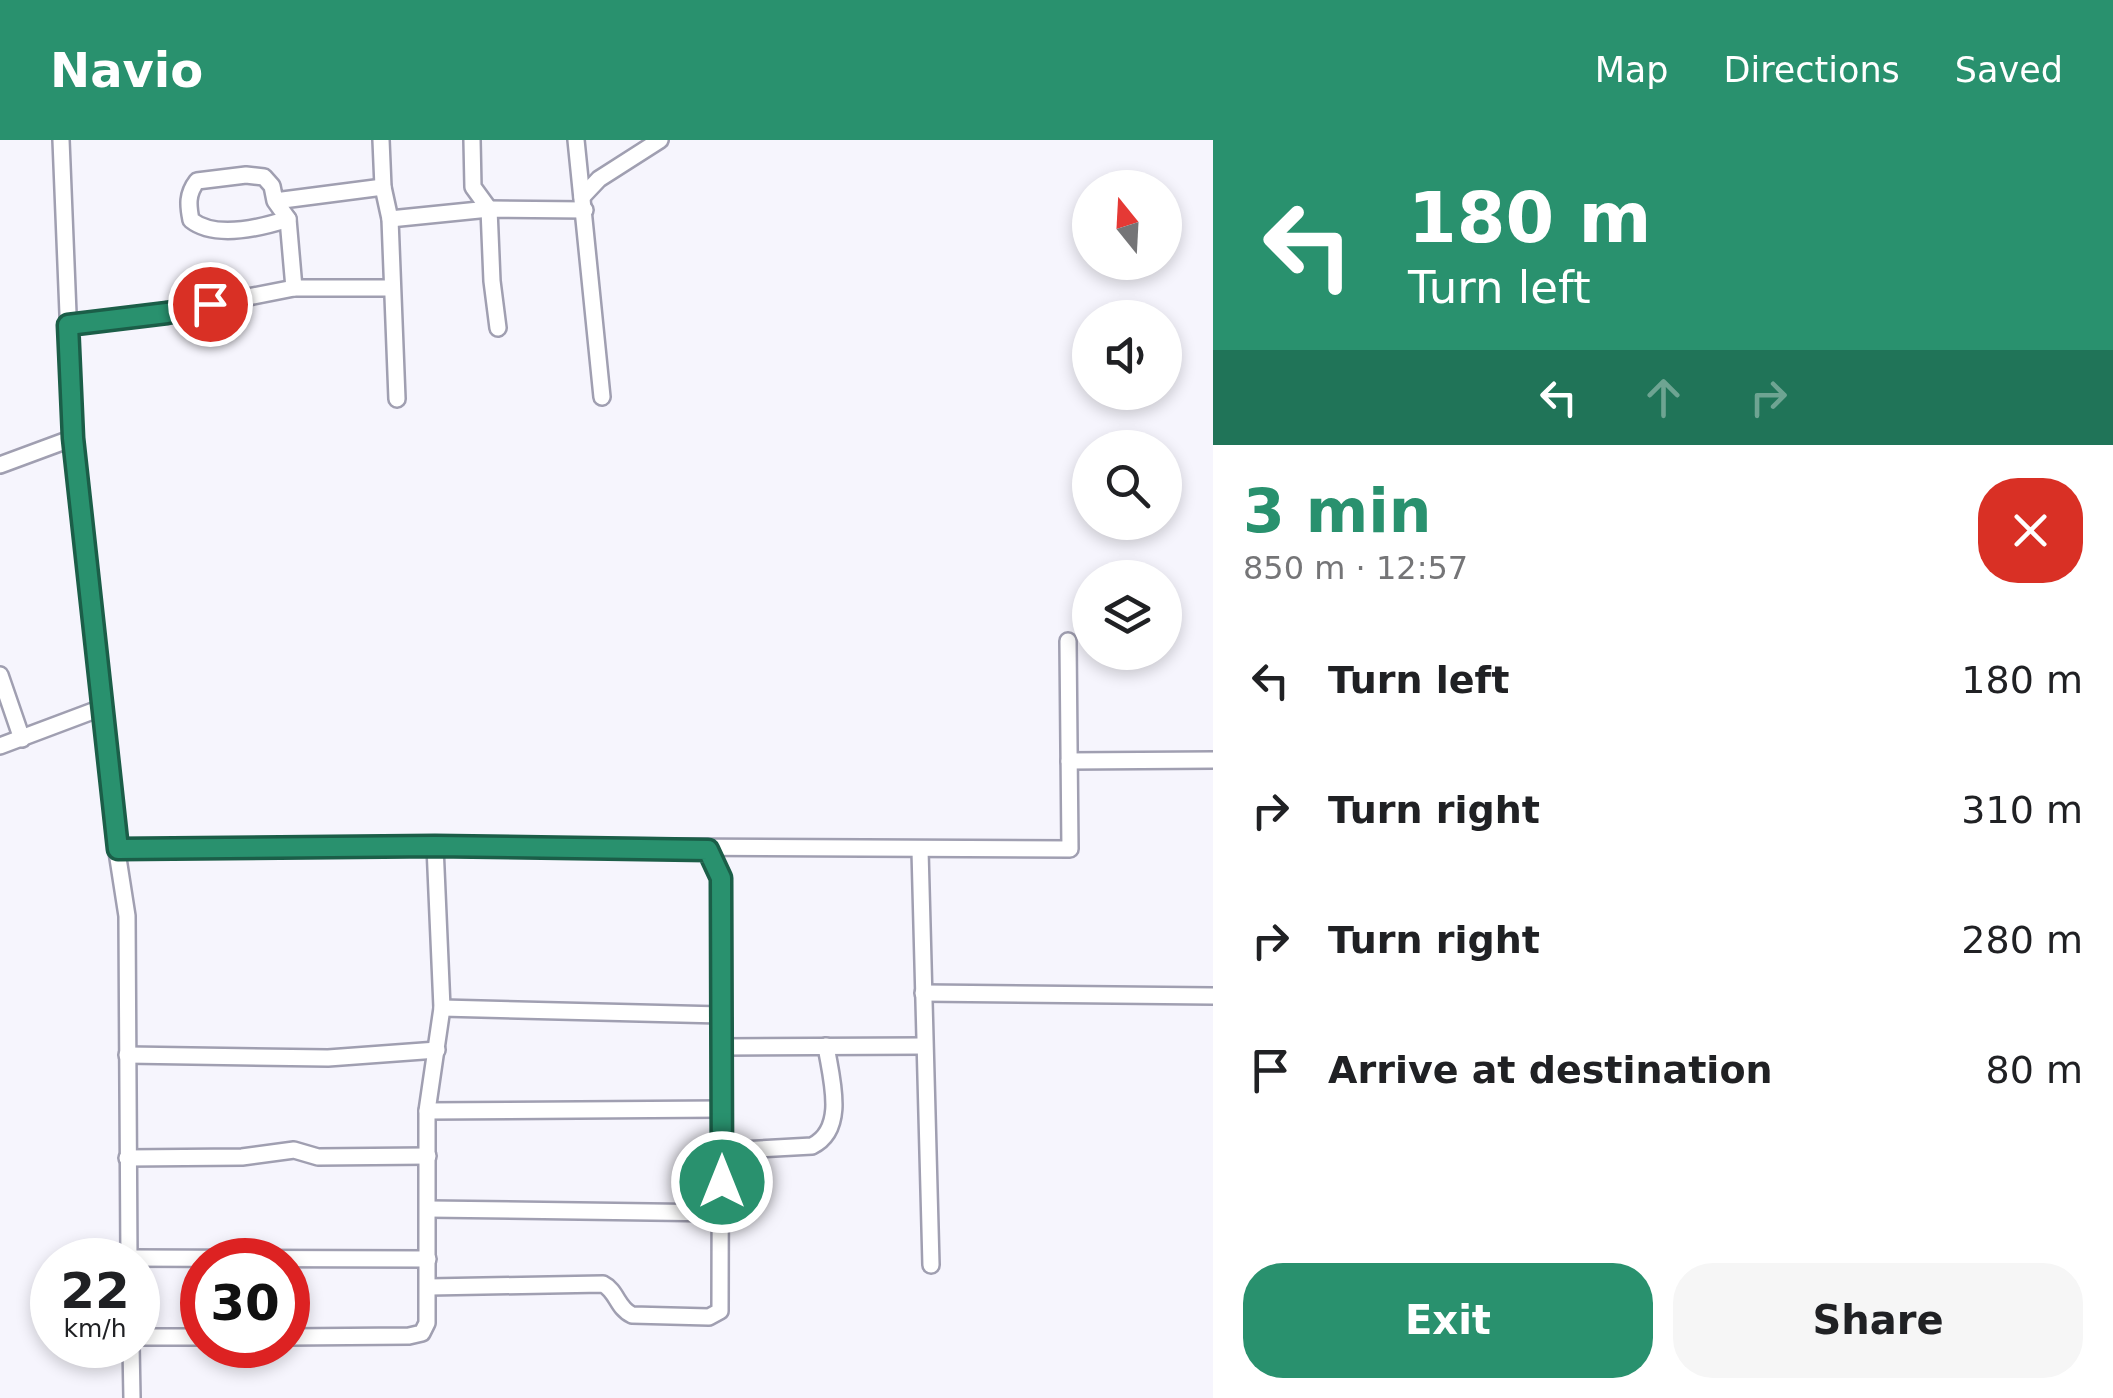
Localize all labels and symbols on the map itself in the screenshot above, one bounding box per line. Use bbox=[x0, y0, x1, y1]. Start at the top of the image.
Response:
north arrow bbox=[1072, 170, 1182, 280]
pin bbox=[168, 262, 253, 347]
position arrow bbox=[670, 1130, 774, 1234]
speed limit sign: 30 bbox=[180, 1238, 310, 1368]

